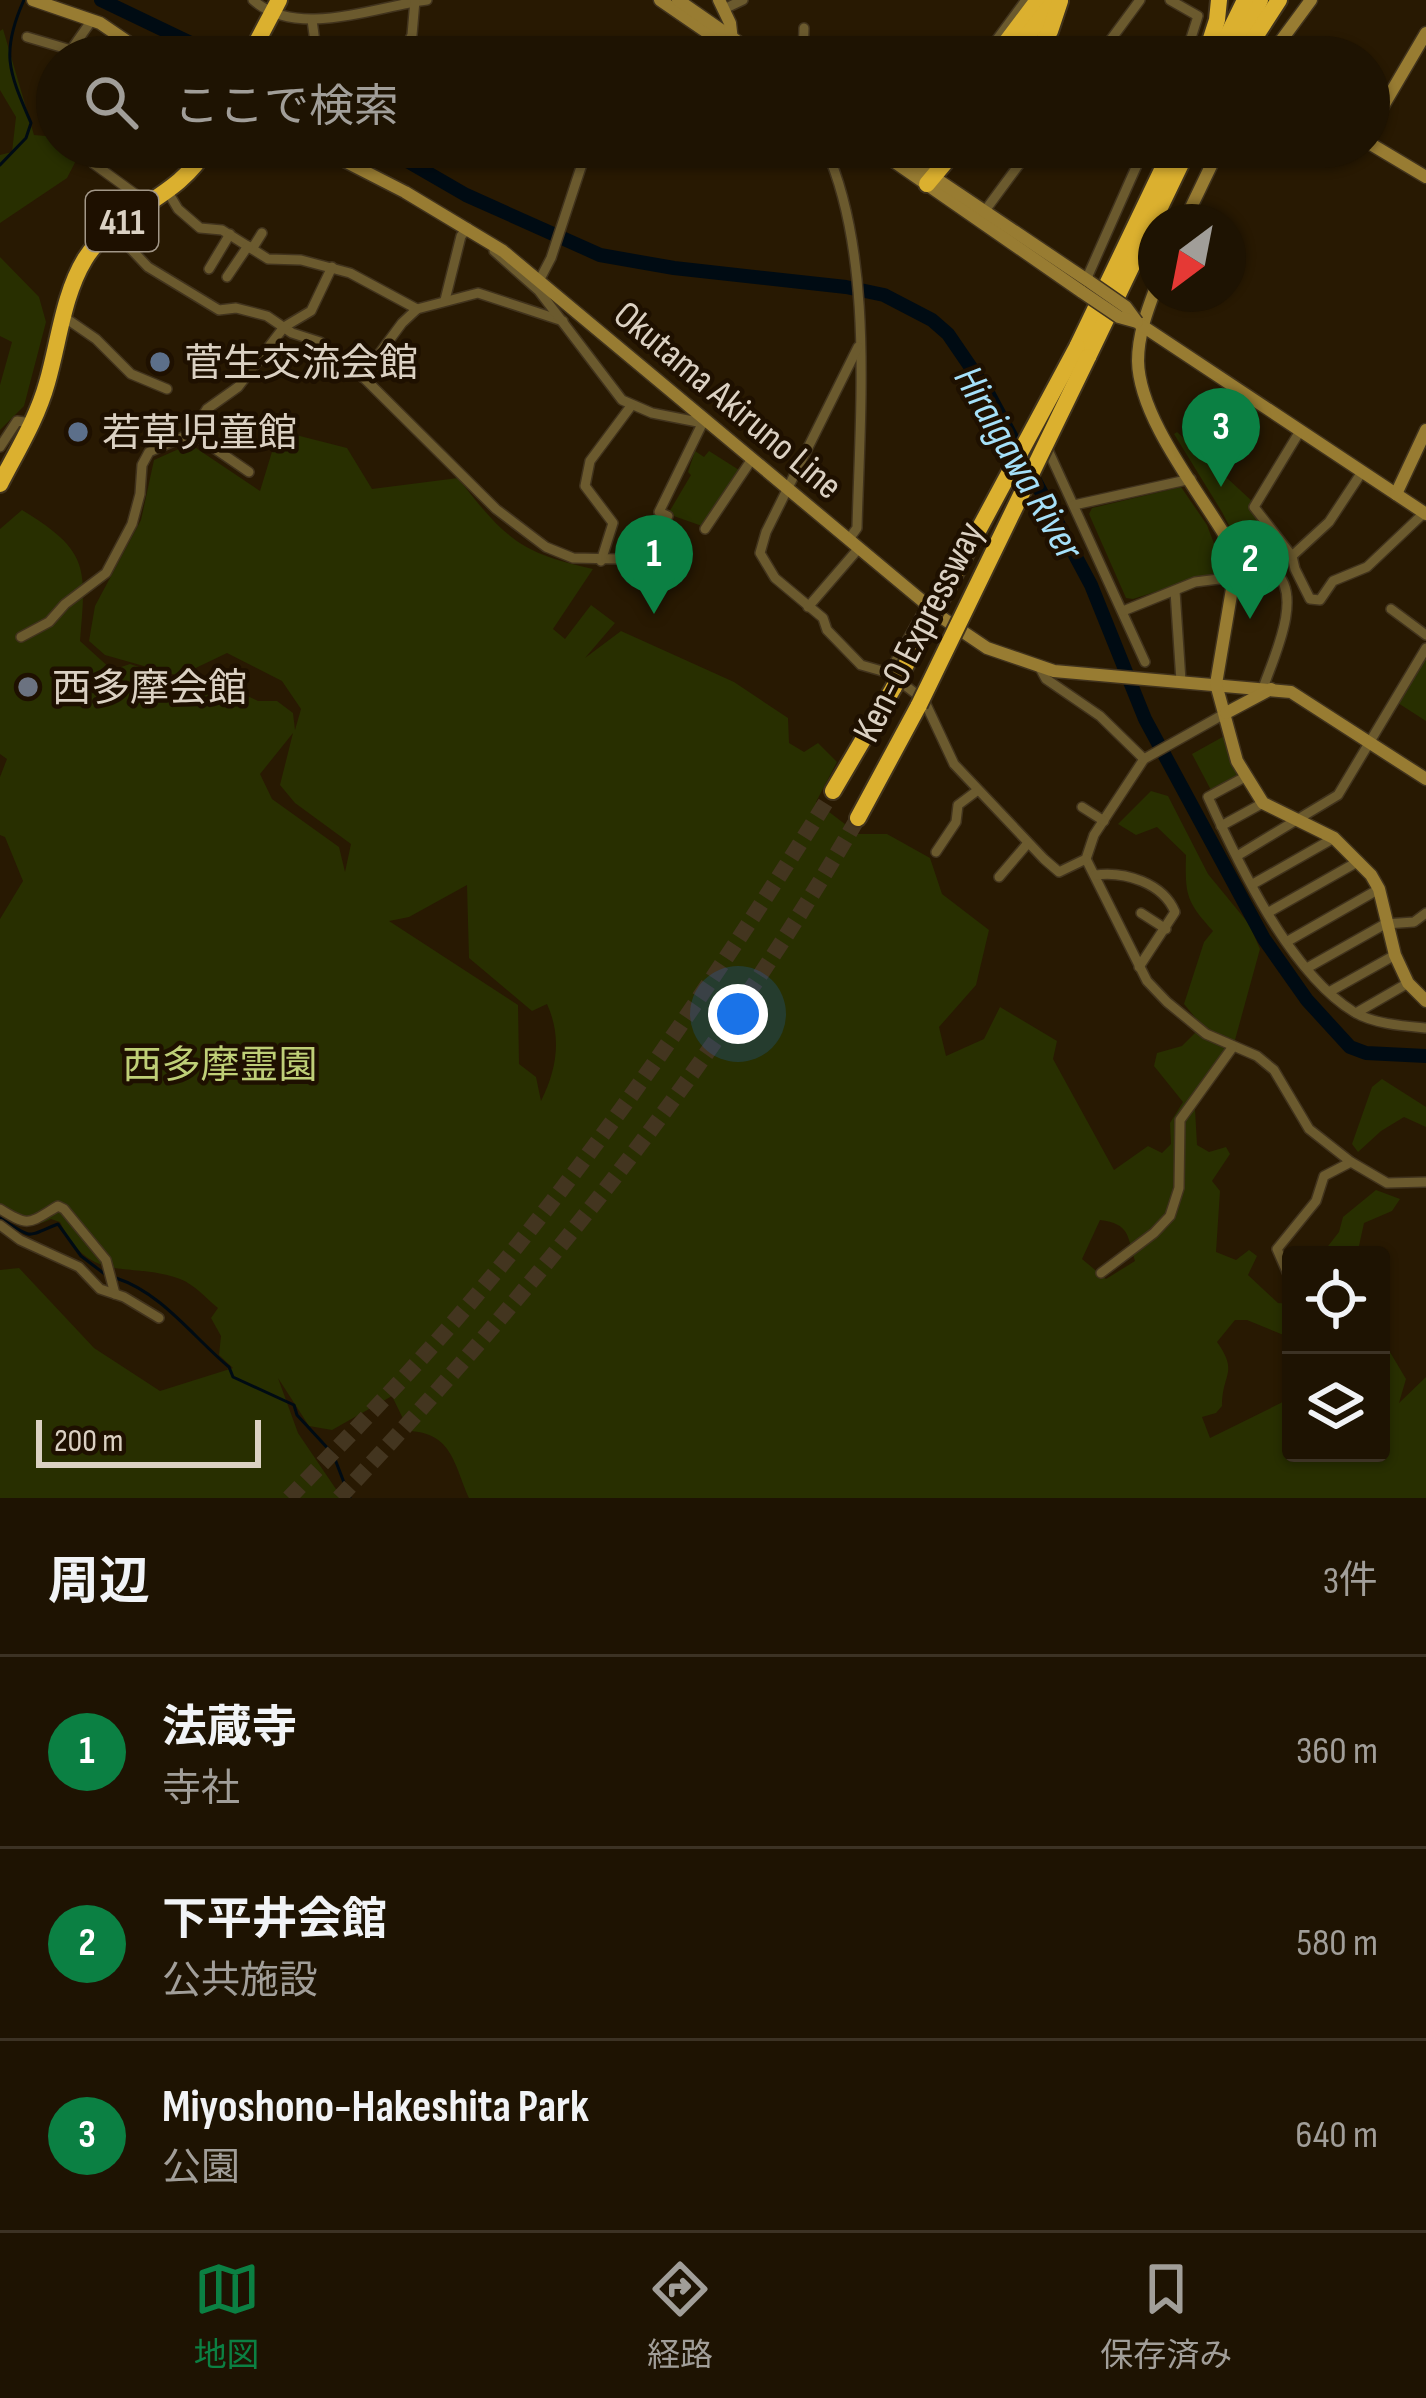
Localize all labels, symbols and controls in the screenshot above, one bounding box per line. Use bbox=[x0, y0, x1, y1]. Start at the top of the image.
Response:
search box bbox=[36, 36, 1390, 168]
icon: search bbox=[78, 69, 144, 135]
text: ここで検索 bbox=[174, 80, 399, 135]
road number: 411 bbox=[86, 191, 158, 251]
north arrow bbox=[1138, 204, 1246, 312]
street label: Okutama Akiruno Line bbox=[604, 292, 851, 510]
place label: 菅生交流会館 bbox=[184, 341, 418, 388]
marker: 菅生交流会館 bbox=[147, 349, 173, 375]
water label: Hiraigawa River bbox=[942, 357, 1095, 571]
pin: 3 bbox=[1182, 388, 1260, 487]
place label: 若草児童館 bbox=[102, 411, 297, 458]
marker: 若草児童館 bbox=[65, 419, 91, 445]
street label: Ken-O Expressway bbox=[844, 514, 995, 750]
pin: 1 bbox=[615, 515, 693, 614]
pin: 2 bbox=[1211, 520, 1289, 619]
place label: 西多摩会館 bbox=[52, 666, 247, 713]
marker: 西多摩会館 bbox=[15, 674, 41, 700]
your location bbox=[708, 984, 768, 1044]
park label: 西多摩霊園 bbox=[122, 1043, 318, 1090]
map controls bbox=[1282, 1246, 1390, 1462]
button: locate bbox=[1282, 1246, 1390, 1354]
button: layers bbox=[1282, 1354, 1390, 1462]
scale bar bbox=[36, 1414, 261, 1467]
text: 200 m bbox=[54, 1421, 123, 1461]
text: 周辺 bbox=[48, 1552, 150, 1613]
text: 3件 bbox=[1323, 1558, 1378, 1605]
text: 法蔵寺 bbox=[162, 1701, 297, 1756]
text: 1 bbox=[79, 1728, 95, 1775]
text: 360 m bbox=[1296, 1728, 1378, 1775]
text: 寺社 bbox=[162, 1766, 240, 1813]
text: 下平井会館 bbox=[162, 1893, 387, 1948]
text: 2 bbox=[78, 1920, 96, 1967]
text: 580 m bbox=[1297, 1920, 1378, 1967]
text: 公共施設 bbox=[162, 1958, 318, 2005]
text: Miyoshono-Hakeshita Park bbox=[162, 2080, 589, 2135]
text: 3 bbox=[78, 2112, 96, 2159]
text: 640 m bbox=[1295, 2112, 1378, 2159]
text: 公園 bbox=[162, 2145, 240, 2192]
tab: 地図 bbox=[194, 2256, 260, 2376]
tab: 経路 bbox=[647, 2256, 713, 2376]
tab: 保存済み bbox=[1100, 2256, 1232, 2376]

